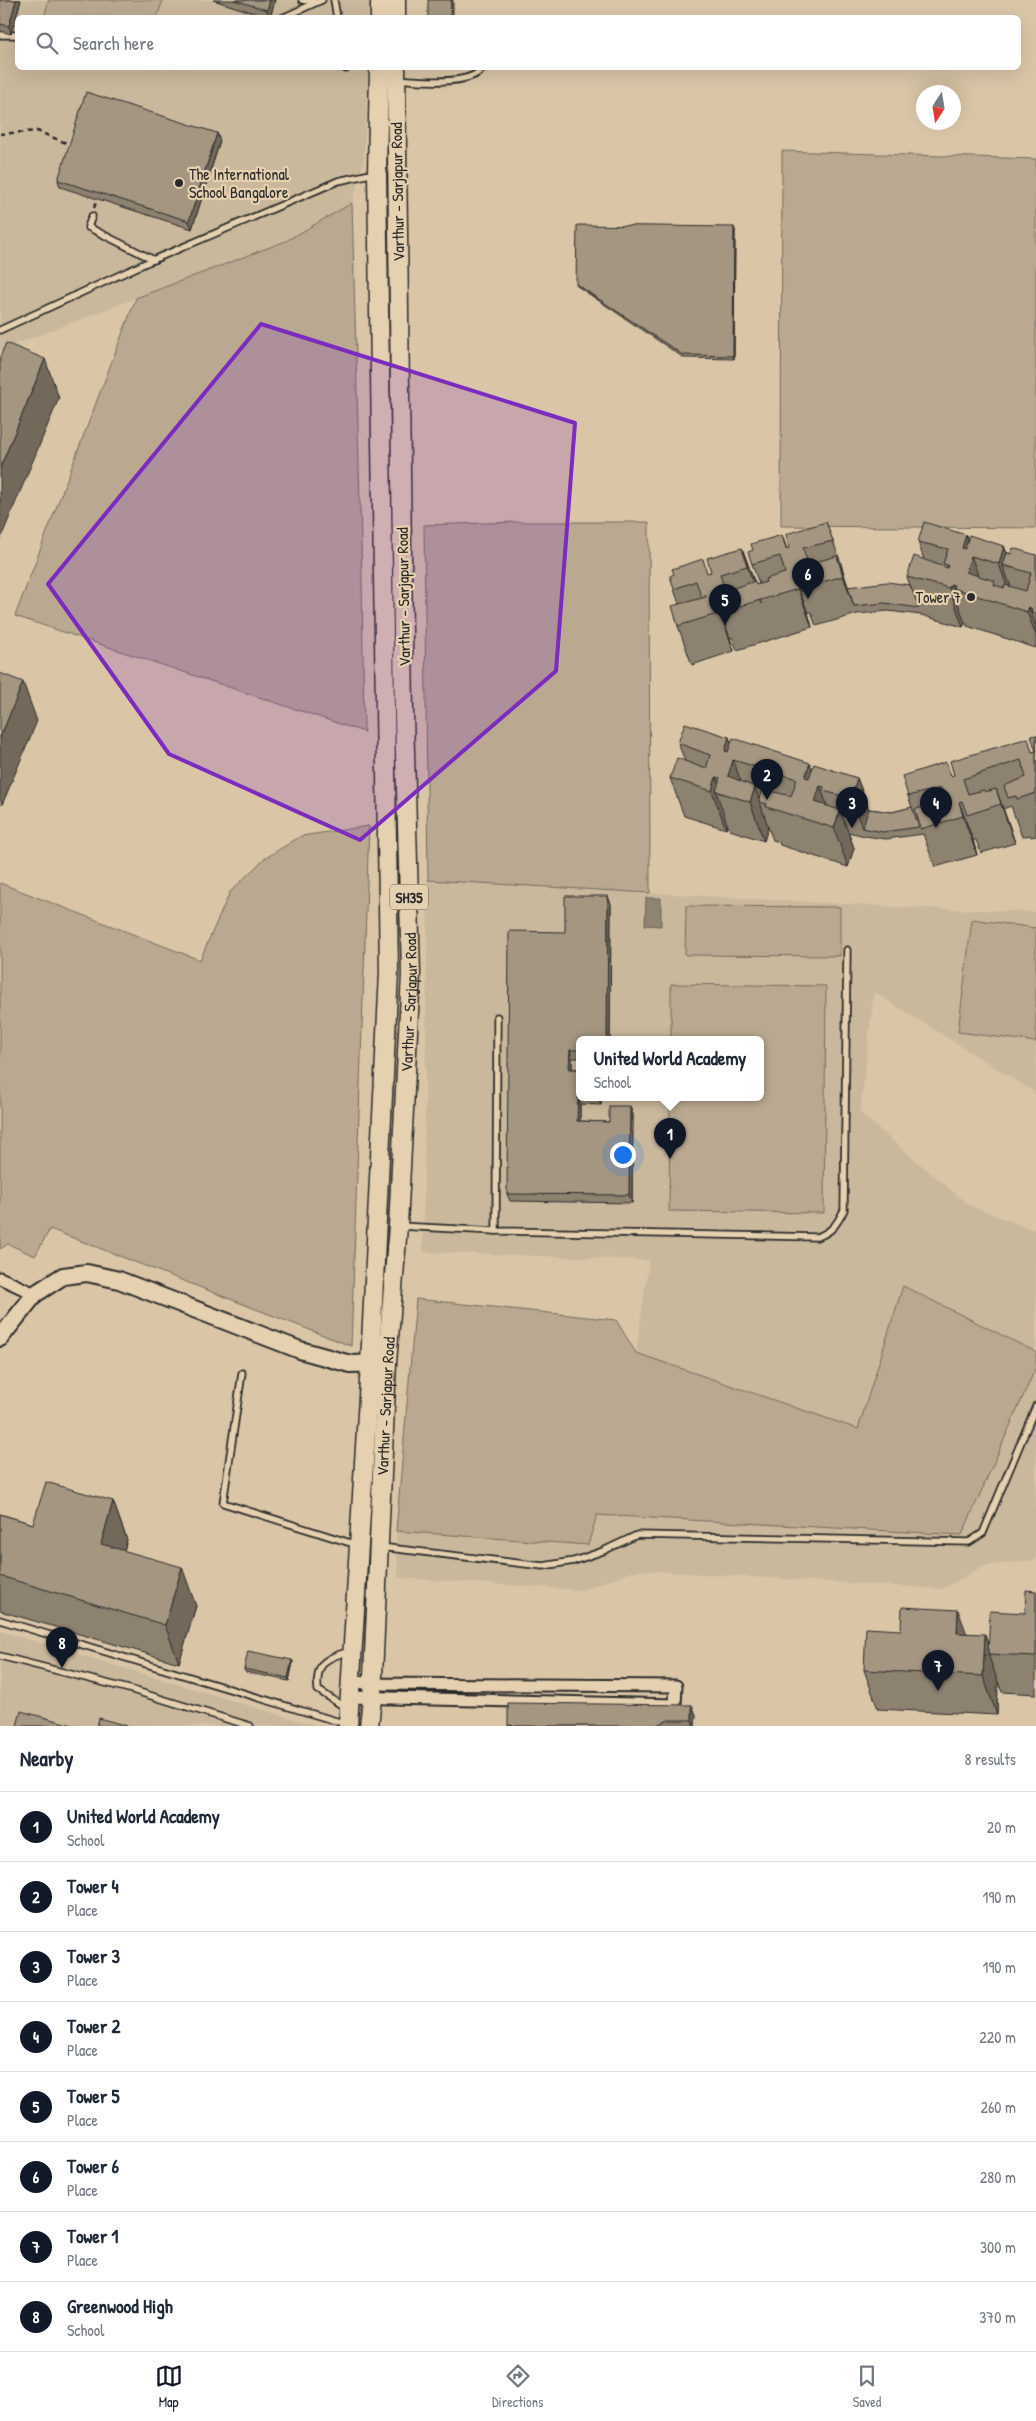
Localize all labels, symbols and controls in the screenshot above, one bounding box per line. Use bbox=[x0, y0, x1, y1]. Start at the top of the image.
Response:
search box bbox=[15, 15, 1021, 70]
icon: search bbox=[33, 29, 61, 57]
text: Search here bbox=[73, 30, 154, 56]
north arrow bbox=[916, 85, 961, 130]
street label: Varthur - Sarjapur Road bbox=[385, 122, 409, 262]
place label: The International School Bangalore bbox=[189, 163, 290, 203]
marker: The International School Bangalore bbox=[173, 177, 185, 189]
street label: Varthur - Sarjapur Road bbox=[391, 527, 415, 667]
pin: 6 bbox=[792, 558, 824, 599]
pin: 5 bbox=[709, 584, 741, 625]
place label: Tower 7 bbox=[916, 586, 961, 608]
marker: Tower 7 bbox=[965, 591, 977, 603]
pin: 2 bbox=[751, 759, 783, 800]
pin: 3 bbox=[836, 787, 868, 828]
pin: 4 bbox=[920, 787, 952, 828]
road number: SH35 bbox=[390, 884, 428, 910]
street label: Varthur - Sarjapur Road bbox=[395, 932, 422, 1072]
popup bbox=[576, 1036, 764, 1101]
text: United World Academy bbox=[594, 1045, 746, 1071]
text: School bbox=[594, 1071, 631, 1093]
pin: 1 bbox=[654, 1118, 686, 1159]
your location bbox=[610, 1142, 636, 1168]
street label: Varthur - Sarjapur Road bbox=[371, 1336, 400, 1477]
pin: 8 bbox=[46, 1627, 78, 1668]
pin: 7 bbox=[922, 1650, 954, 1691]
text: Nearby bbox=[20, 1744, 73, 1773]
text: 8 results bbox=[964, 1748, 1016, 1770]
text: United World Academy bbox=[67, 1803, 220, 1829]
text: 1 bbox=[33, 1816, 39, 1838]
text: 20 m bbox=[987, 1816, 1016, 1838]
text: School bbox=[67, 1829, 104, 1851]
text: Tower 4 bbox=[67, 1873, 119, 1899]
text: 2 bbox=[32, 1886, 40, 1908]
text: 190 m bbox=[983, 1886, 1016, 1908]
text: Place bbox=[67, 1899, 98, 1921]
text: Tower 3 bbox=[67, 1943, 120, 1969]
text: 3 bbox=[32, 1956, 40, 1978]
text: 190 m bbox=[983, 1956, 1016, 1978]
text: Place bbox=[67, 1969, 98, 1991]
text: Tower 2 bbox=[67, 2013, 121, 2039]
text: 4 bbox=[33, 2026, 39, 2048]
text: 220 m bbox=[979, 2026, 1016, 2048]
text: Place bbox=[67, 2039, 98, 2061]
text: Tower 5 bbox=[67, 2083, 120, 2109]
text: 5 bbox=[33, 2096, 39, 2118]
text: 260 m bbox=[980, 2096, 1016, 2118]
text: Place bbox=[67, 2109, 98, 2131]
text: Tower 6 bbox=[67, 2153, 119, 2179]
text: 6 bbox=[33, 2166, 39, 2188]
text: 280 m bbox=[980, 2166, 1016, 2188]
text: Place bbox=[67, 2179, 98, 2201]
text: Tower 1 bbox=[67, 2223, 119, 2249]
text: 7 bbox=[32, 2236, 40, 2258]
text: 300 m bbox=[980, 2236, 1016, 2258]
text: Place bbox=[67, 2249, 98, 2271]
text: Greenwood High bbox=[67, 2293, 173, 2319]
text: 8 bbox=[33, 2306, 39, 2328]
text: 370 m bbox=[979, 2306, 1016, 2328]
text: School bbox=[67, 2319, 104, 2341]
tab: Map bbox=[155, 2362, 183, 2411]
tab: Directions bbox=[492, 2362, 543, 2411]
tab: Saved bbox=[853, 2362, 881, 2411]

